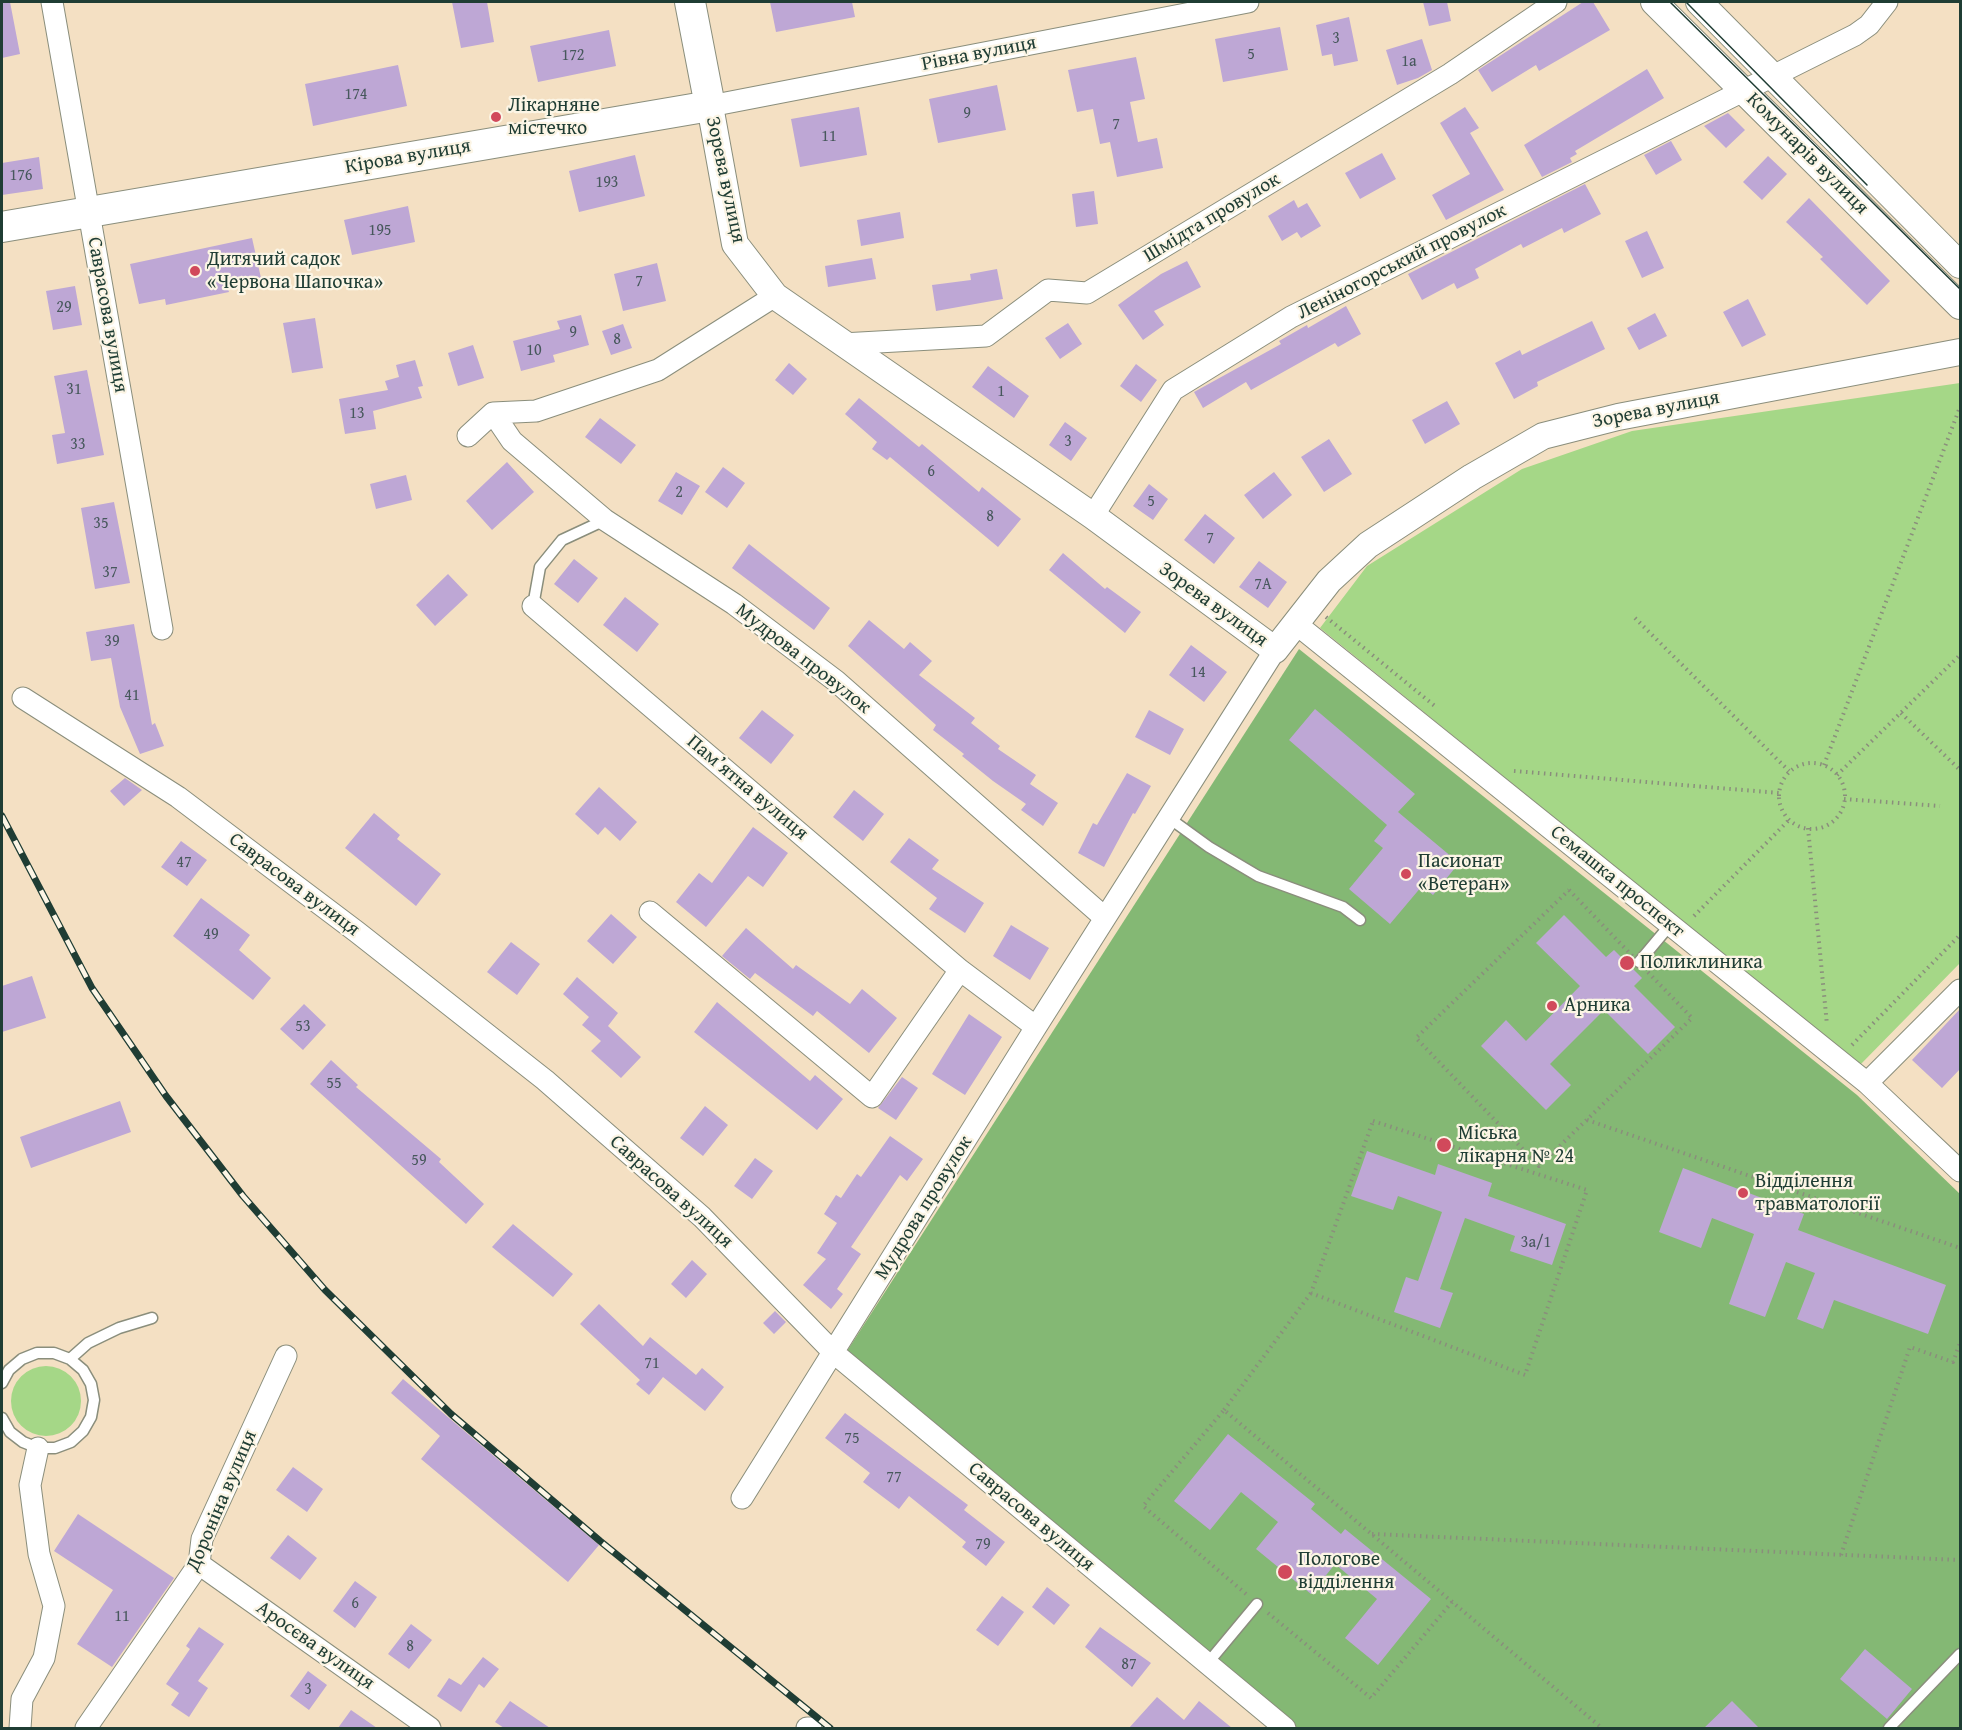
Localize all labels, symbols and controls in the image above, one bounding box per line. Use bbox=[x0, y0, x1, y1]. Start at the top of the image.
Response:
house number: 3 bbox=[1332, 29, 1340, 49]
street label: Рівна вулиця bbox=[920, 31, 1038, 77]
house number: 5 bbox=[1247, 45, 1255, 65]
house number: 172 bbox=[561, 46, 585, 66]
house number: 1а bbox=[1401, 52, 1417, 72]
house number: 174 bbox=[344, 85, 368, 105]
street label: Комунарів вулиця bbox=[1741, 88, 1873, 220]
place label: Лікарняне містечко bbox=[508, 94, 600, 141]
house number: 9 bbox=[963, 104, 971, 124]
marker: Лікарняне містечко bbox=[489, 110, 503, 124]
street label: Зорева вулиця bbox=[700, 115, 750, 245]
house number: 7 bbox=[1112, 115, 1120, 135]
house number: 11 bbox=[821, 127, 837, 147]
street label: Кірова вулиця bbox=[343, 134, 473, 180]
house number: 176 bbox=[9, 166, 33, 186]
street label: Шмідта провулок bbox=[1139, 168, 1285, 268]
house number: 193 bbox=[595, 173, 619, 193]
street label: Леніногорський провулок bbox=[1293, 199, 1511, 325]
house number: 195 bbox=[368, 221, 392, 241]
street label: Саврасова вулиця bbox=[82, 235, 132, 395]
place label: Дитячий садок «Червона Шапочка» bbox=[207, 248, 383, 295]
marker: Дитячий садок «Червона Шапочка» bbox=[188, 264, 202, 278]
house number: 7 bbox=[635, 272, 643, 292]
house number: 29 bbox=[56, 298, 72, 318]
house number: 9 bbox=[569, 323, 577, 343]
house number: 8 bbox=[613, 330, 621, 350]
house number: 10 bbox=[526, 341, 542, 361]
house number: 31 bbox=[66, 380, 82, 400]
house number: 1 bbox=[997, 382, 1005, 402]
street label: Зорева вулиця bbox=[1591, 386, 1721, 434]
house number: 13 bbox=[349, 404, 365, 424]
house number: 3 bbox=[1064, 432, 1072, 452]
house number: 33 bbox=[70, 435, 86, 455]
house number: 6 bbox=[927, 462, 935, 482]
house number: 2 bbox=[675, 483, 683, 503]
house number: 5 bbox=[1147, 492, 1155, 512]
house number: 8 bbox=[986, 507, 994, 527]
house number: 35 bbox=[93, 514, 109, 534]
house number: 7 bbox=[1206, 529, 1214, 549]
street label: Зорева вулиця bbox=[1154, 557, 1272, 653]
house number: 37 bbox=[102, 563, 118, 583]
house number: 7А bbox=[1254, 575, 1272, 595]
street label: Мудрова провулок bbox=[730, 599, 876, 719]
house number: 39 bbox=[104, 632, 120, 652]
house number: 14 bbox=[1190, 663, 1206, 683]
house number: 41 bbox=[124, 686, 140, 706]
street label: Пам’ятна вулиця bbox=[681, 730, 813, 846]
street label: Семашка проспект bbox=[1545, 821, 1689, 943]
street label: Саврасова вулиця bbox=[224, 828, 364, 942]
place label: Пасионат «Ветеран» bbox=[1418, 850, 1509, 897]
house number: 47 bbox=[176, 853, 192, 873]
marker: Пасионат «Ветеран» bbox=[1399, 867, 1413, 881]
house number: 49 bbox=[203, 925, 219, 945]
place label: Поликлиника bbox=[1640, 951, 1763, 975]
marker: Поликлиника bbox=[1618, 954, 1636, 972]
place label: Арника bbox=[1564, 994, 1630, 1018]
marker: Арника bbox=[1545, 999, 1559, 1013]
house number: 53 bbox=[295, 1017, 311, 1037]
house number: 55 bbox=[326, 1074, 342, 1094]
place label: Міська лікарня № 24 bbox=[1458, 1122, 1574, 1169]
street label: Саврасова вулиця bbox=[604, 1130, 738, 1254]
street label: Мудрова провулок bbox=[870, 1132, 978, 1284]
marker: Міська лікарня № 24 bbox=[1435, 1136, 1453, 1154]
house number: 59 bbox=[411, 1151, 427, 1171]
place label: Відділення травматології bbox=[1755, 1170, 1880, 1217]
marker: Відділення травматології bbox=[1736, 1186, 1750, 1200]
house number: 3а/1 bbox=[1521, 1233, 1551, 1253]
house number: 71 bbox=[644, 1354, 660, 1374]
street label: Дороніна вулиця bbox=[181, 1427, 263, 1575]
house number: 75 bbox=[844, 1429, 860, 1449]
street label: Саврасова вулиця bbox=[963, 1457, 1099, 1577]
house number: 77 bbox=[886, 1468, 902, 1488]
house number: 79 bbox=[975, 1535, 991, 1555]
place label: Пологове відділення bbox=[1298, 1548, 1394, 1595]
marker: Пологове відділення bbox=[1276, 1563, 1294, 1581]
house number: 6 bbox=[351, 1594, 359, 1614]
street label: Аросєва вулиця bbox=[251, 1596, 379, 1696]
house number: 11 bbox=[114, 1607, 130, 1627]
house number: 8 bbox=[406, 1637, 414, 1657]
house number: 87 bbox=[1121, 1655, 1137, 1675]
house number: 3 bbox=[304, 1680, 312, 1700]

